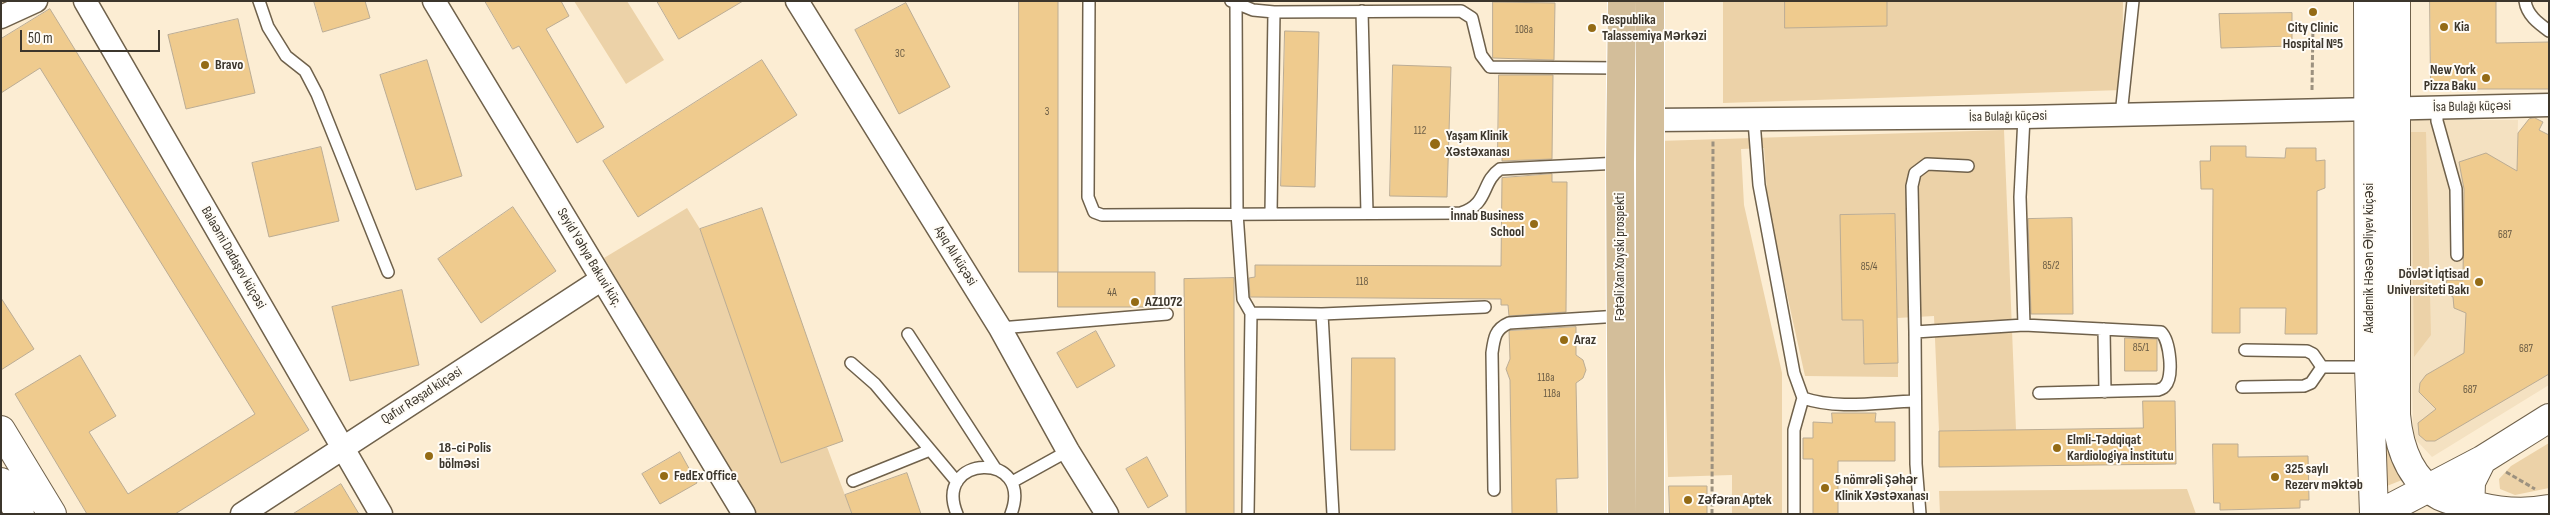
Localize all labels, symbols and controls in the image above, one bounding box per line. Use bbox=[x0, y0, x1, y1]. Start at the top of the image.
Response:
marker: City Clinic Hospital №5 bbox=[2307, 6, 2319, 18]
place label: Respublika Talassemiya Mərkəzi bbox=[1602, 12, 1707, 44]
place label: Kia bbox=[2454, 19, 2469, 35]
scale bar bbox=[22, 20, 162, 52]
place label: City Clinic Hospital №5 bbox=[2283, 20, 2343, 52]
marker: Kia bbox=[2438, 21, 2450, 33]
marker: Respublika Talassemiya Mərkəzi bbox=[1586, 22, 1598, 34]
house number: 108а bbox=[1515, 23, 1533, 37]
text: 50 m bbox=[28, 29, 53, 48]
house number: 3C bbox=[895, 47, 905, 61]
place label: Bravo bbox=[215, 57, 243, 73]
marker: Bravo bbox=[199, 59, 211, 71]
place label: New York Pizza Baku bbox=[2424, 62, 2476, 94]
marker: New York Pizza Baku bbox=[2480, 72, 2492, 84]
street label: İsa Bulağı küçəsi bbox=[2433, 98, 2511, 116]
house number: 3 bbox=[1045, 105, 1049, 119]
street label: İsa Bulağı küçəsi bbox=[1969, 108, 2047, 126]
house number: 112 bbox=[1414, 124, 1426, 138]
place label: Yaşam Klinik Xəstəxanası bbox=[1446, 128, 1510, 160]
marker: Yaşam Klinik Xəstəxanası bbox=[1428, 137, 1442, 151]
street label: Akademik Həsən Əliyev küçəsi bbox=[2361, 183, 2377, 333]
street label: Fətəli Xan Xoyski prospekti bbox=[1612, 193, 1628, 321]
street label: Balaəmi Dadaşov küçəsi bbox=[197, 204, 269, 312]
street label: Seyid Yəhya Bakuvi küç. bbox=[553, 205, 625, 311]
place label: İnnab Business School bbox=[1451, 208, 1524, 240]
marker: İnnab Business School bbox=[1528, 218, 1540, 230]
street label: Aşıq Alı küçəsi bbox=[930, 223, 980, 289]
house number: 687 bbox=[2498, 228, 2512, 242]
house number: 85/2 bbox=[2043, 259, 2059, 273]
house number: 85/4 bbox=[1861, 260, 1877, 274]
place label: Dövlət İqtisad Universiteti Bakı bbox=[2387, 266, 2469, 298]
house number: 118 bbox=[1356, 275, 1368, 289]
marker: Dövlət İqtisad Universiteti Bakı bbox=[2473, 276, 2485, 288]
house number: 4А bbox=[1107, 286, 1117, 300]
place label: AZ1072 bbox=[1145, 294, 1182, 310]
marker: AZ1072 bbox=[1129, 296, 1141, 308]
place label: Araz bbox=[1574, 332, 1596, 348]
marker: Araz bbox=[1558, 334, 1570, 346]
house number: 85/1 bbox=[2133, 341, 2149, 355]
house number: 687 bbox=[2519, 342, 2533, 356]
street label: Qafur Rəşad küçəsi bbox=[378, 364, 466, 428]
house number: 118а bbox=[1538, 371, 1554, 385]
house number: 687 bbox=[2463, 383, 2477, 397]
house number: 118a bbox=[1544, 387, 1560, 401]
place label: Elmli-Tədqiqat Kardiologiya İnstitutu bbox=[2067, 432, 2174, 464]
place label: 18-ci Polis bölməsi bbox=[439, 440, 491, 472]
marker: Elmli-Tədqiqat Kardiologiya İnstitutu bbox=[2051, 442, 2063, 454]
marker: 18-ci Polis bölməsi bbox=[423, 450, 435, 462]
place label: 325 saylı Rezerv məktəb bbox=[2285, 461, 2363, 494]
place label: FedEx Office bbox=[674, 468, 737, 484]
marker: FedEx Office bbox=[658, 470, 670, 482]
marker: 325 saylı Rezerv məktəb bbox=[2269, 471, 2281, 483]
place label: 5 nömrəli Şəhər Klinik Xəstəxanası bbox=[1835, 472, 1929, 504]
marker: 5 nömrəli Şəhər Klinik Xəstəxanası bbox=[1819, 482, 1831, 494]
place label: Zəfəran Aptek bbox=[1698, 492, 1772, 508]
marker: Zəfəran Aptek bbox=[1682, 494, 1694, 506]

